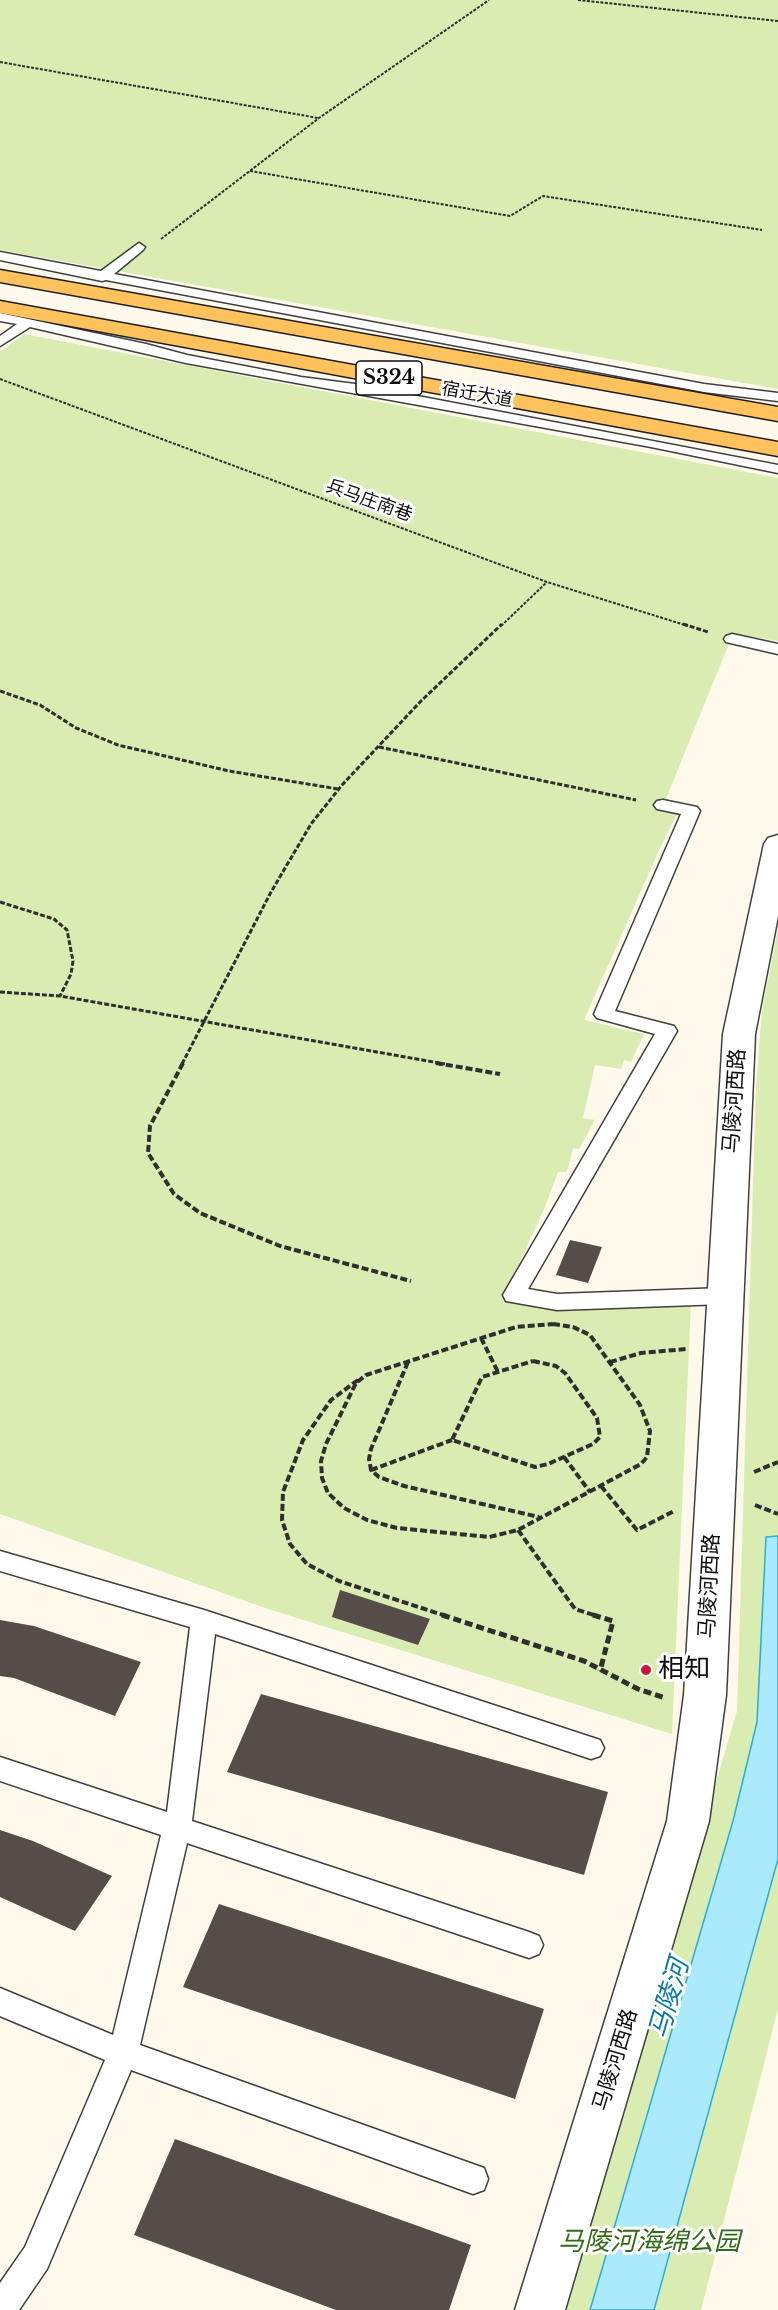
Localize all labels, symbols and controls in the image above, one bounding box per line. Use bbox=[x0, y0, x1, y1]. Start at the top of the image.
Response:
road number: S324 bbox=[356, 361, 422, 395]
street label: 宿迁大道 bbox=[440, 378, 514, 412]
street label: 兵马庄南巷 bbox=[323, 475, 415, 527]
street label: 马陵河西路 bbox=[719, 1048, 751, 1154]
street label: 马陵河西路 bbox=[695, 1533, 725, 1639]
place label: 相知 bbox=[658, 1654, 710, 1686]
marker: 相知 bbox=[639, 1663, 653, 1677]
water label: 马陵河 bbox=[643, 1956, 697, 2042]
street label: 马陵河西路 bbox=[589, 2006, 643, 2114]
park label: 马陵河海绵公园 bbox=[558, 2227, 740, 2259]

